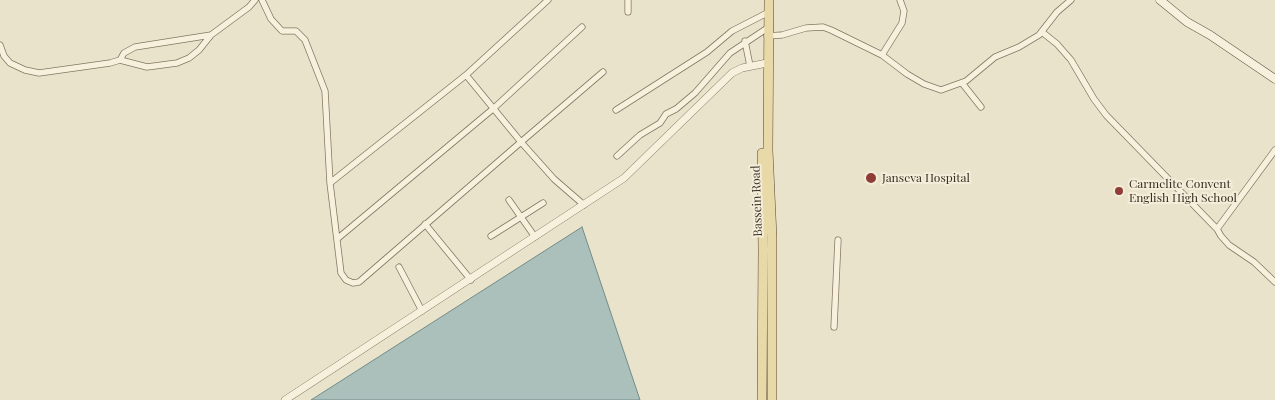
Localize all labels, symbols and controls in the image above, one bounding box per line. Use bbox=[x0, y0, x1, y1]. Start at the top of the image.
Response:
street label: Bassein Road bbox=[749, 165, 765, 237]
marker: Janseva Hospital bbox=[864, 171, 878, 185]
place label: Janseva Hospital bbox=[882, 171, 970, 185]
place label: Carmelite Convent English High School bbox=[1129, 177, 1237, 205]
marker: Carmelite Convent English High School bbox=[1113, 185, 1125, 197]

